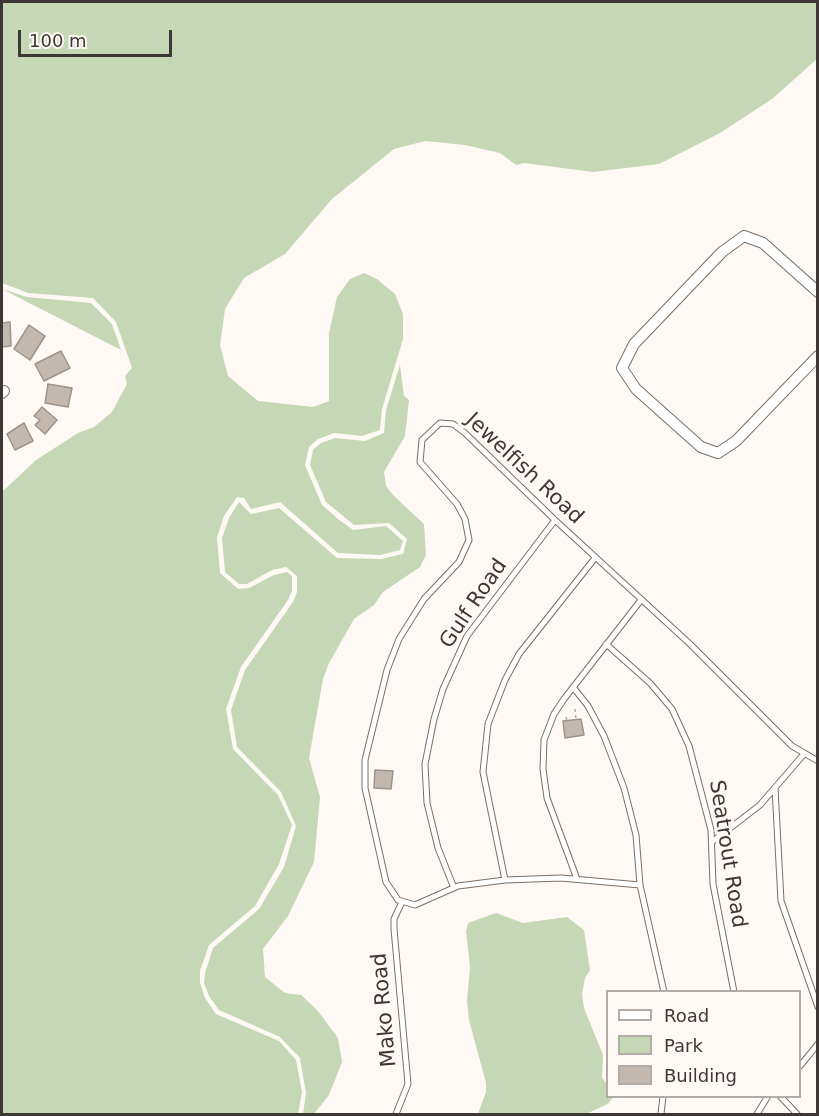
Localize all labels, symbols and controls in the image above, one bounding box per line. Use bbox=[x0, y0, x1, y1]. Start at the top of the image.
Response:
scale bar bbox=[21, 18, 176, 56]
text: 100 m bbox=[29, 30, 87, 51]
street label: Jewelfish Road bbox=[460, 408, 588, 530]
street label: Gulf Road bbox=[435, 555, 513, 653]
street label: Seatrout Road bbox=[703, 778, 751, 930]
street label: Mako Road bbox=[367, 952, 403, 1068]
legend bbox=[606, 990, 801, 1098]
text: Road bbox=[664, 1005, 709, 1026]
text: Park bbox=[664, 1035, 703, 1056]
text: Building bbox=[664, 1065, 737, 1086]

